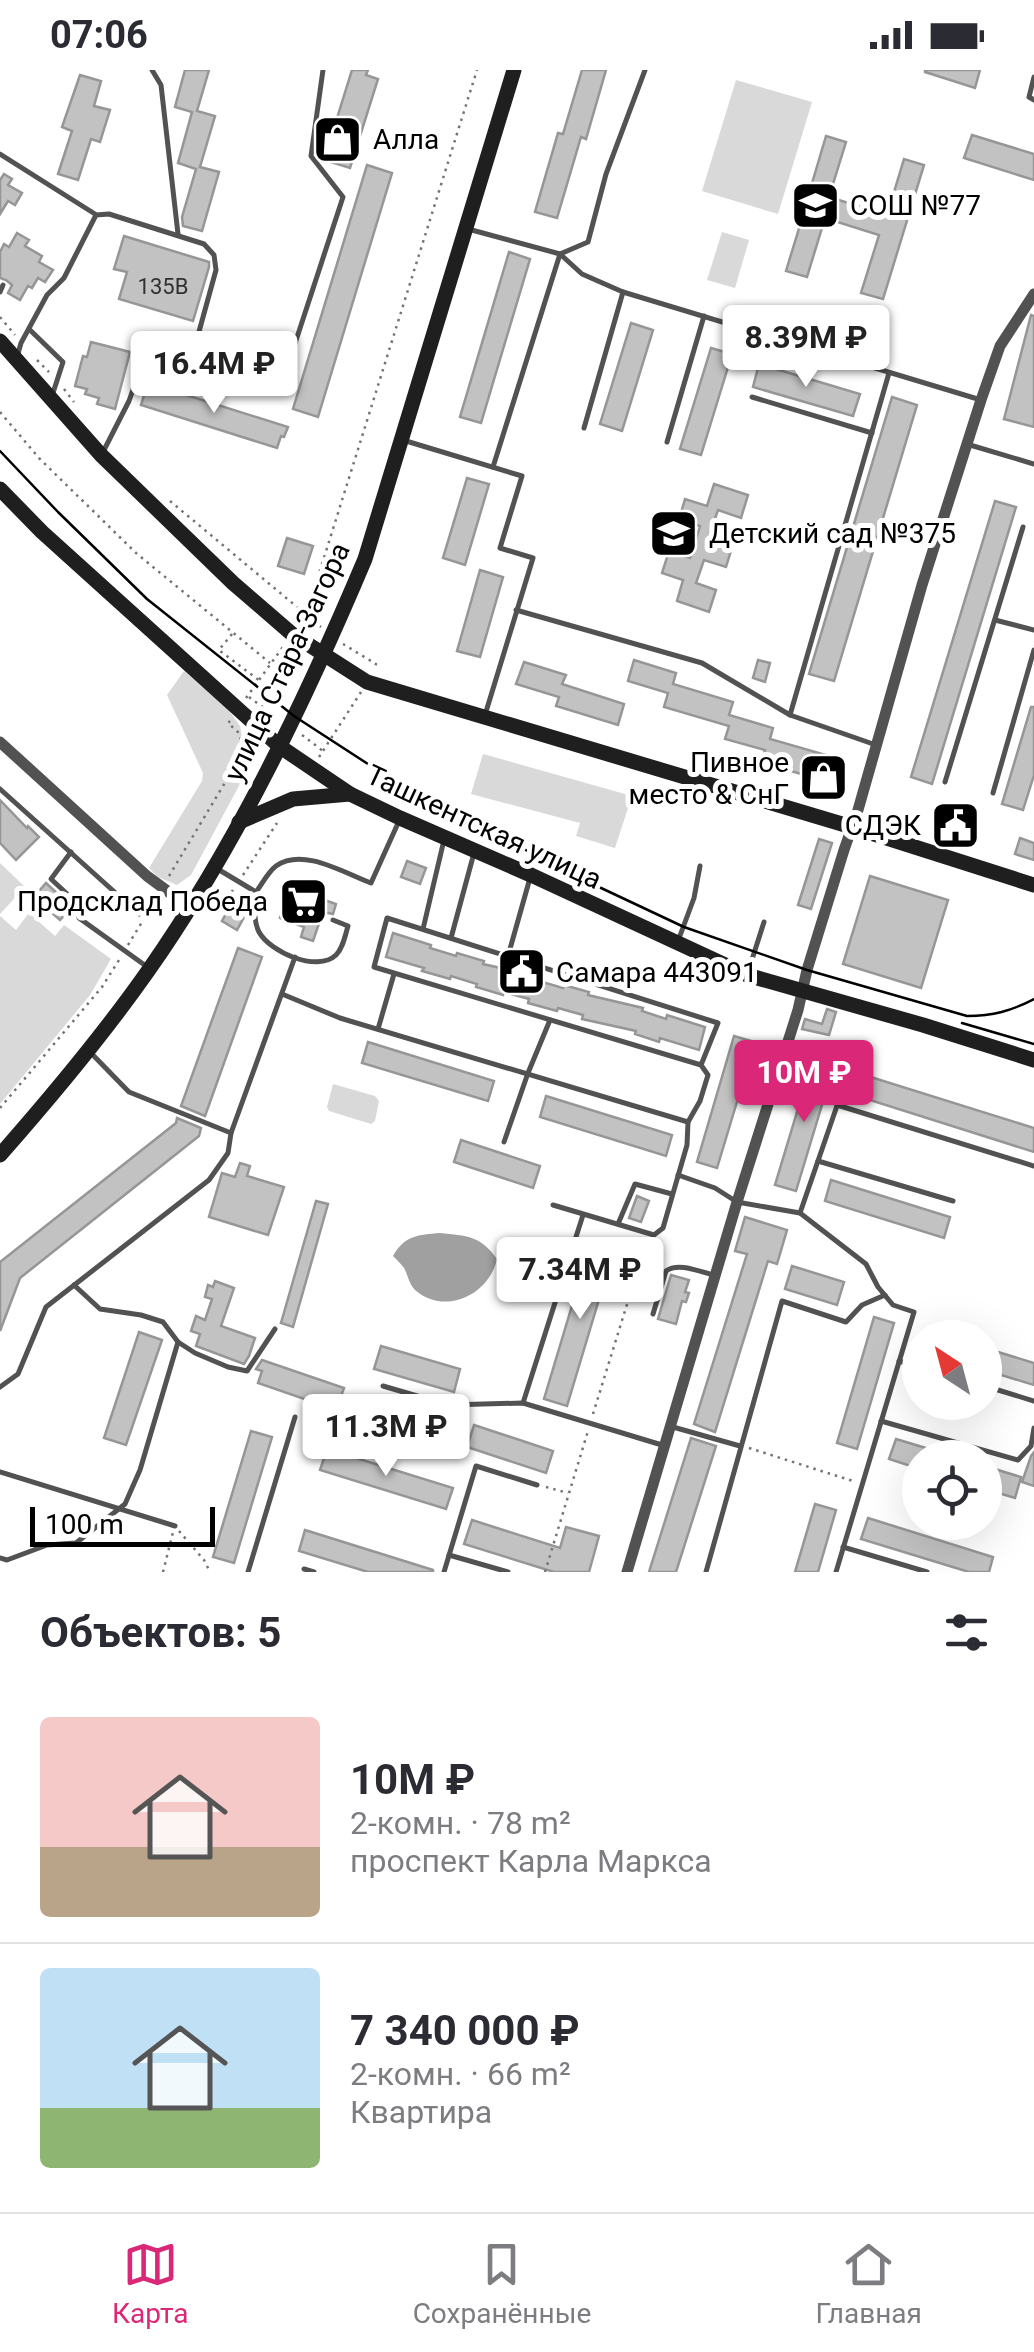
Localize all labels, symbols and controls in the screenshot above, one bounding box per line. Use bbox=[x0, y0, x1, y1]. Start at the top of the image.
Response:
text: 07:06 bbox=[50, 13, 148, 57]
shop icon: Алла bbox=[312, 113, 364, 165]
place label: Алла bbox=[373, 123, 439, 156]
school or university icon: СОШ №77 bbox=[789, 179, 841, 231]
place label: СОШ №77 bbox=[850, 189, 981, 222]
house number: 135В bbox=[138, 274, 188, 299]
pin: 8.39M ₽ bbox=[714, 305, 898, 390]
text: 8.39M ₽ bbox=[745, 318, 867, 356]
pin: 16.4M ₽ bbox=[122, 331, 306, 416]
text: 16.4M ₽ bbox=[153, 344, 275, 382]
school or university icon: Детский сад №375 bbox=[648, 507, 700, 559]
place label: Детский сад №375 bbox=[709, 517, 956, 550]
street label: улица Стара-Загора bbox=[217, 537, 357, 787]
place label: Пивное место & СнГ bbox=[629, 746, 789, 811]
shop icon: Пивное место & СнГ bbox=[798, 752, 850, 804]
street label: Ташкентская улица bbox=[361, 758, 607, 896]
public building icon: СДЭК bbox=[930, 799, 982, 851]
place label: СДЭК bbox=[845, 809, 921, 842]
supermarket icon: Продсклад Победа bbox=[277, 875, 329, 927]
place label: Продсклад Победа bbox=[17, 885, 268, 918]
public building icon: Самара 443091 bbox=[495, 946, 547, 998]
place label: Самара 443091 bbox=[556, 956, 758, 989]
pin: 10M ₽ bbox=[734, 1040, 874, 1125]
text: 10M ₽ bbox=[756, 1053, 852, 1091]
pin: 7.34M ₽ bbox=[488, 1237, 672, 1322]
text: 7.34M ₽ bbox=[519, 1250, 641, 1288]
north arrow bbox=[902, 1320, 1002, 1420]
map controls bbox=[902, 1320, 1002, 1540]
pin: 11.3M ₽ bbox=[294, 1394, 478, 1479]
text: 11.3M ₽ bbox=[325, 1407, 447, 1445]
button: locate bbox=[902, 1440, 1002, 1540]
scale bar bbox=[30, 1502, 215, 1546]
text: 100 m bbox=[45, 1508, 124, 1541]
icon: filters bbox=[939, 1605, 994, 1660]
text: Объектов: 5 bbox=[40, 1608, 281, 1657]
text: 10M ₽ bbox=[350, 1755, 475, 1804]
icon: home bbox=[120, 1757, 240, 1877]
text: 2-комн. · 78 m² bbox=[350, 1804, 571, 1842]
text: проспект Карла Маркса bbox=[350, 1842, 712, 1880]
text: 7 340 000 ₽ bbox=[350, 2006, 580, 2055]
icon: home bbox=[120, 2008, 240, 2128]
text: 2-комн. · 66 m² bbox=[350, 2055, 571, 2093]
text: Квартира bbox=[350, 2093, 492, 2131]
tab: Карта bbox=[112, 2237, 188, 2330]
tab: Сохранённые bbox=[413, 2237, 591, 2330]
tab: Главная bbox=[815, 2237, 922, 2330]

